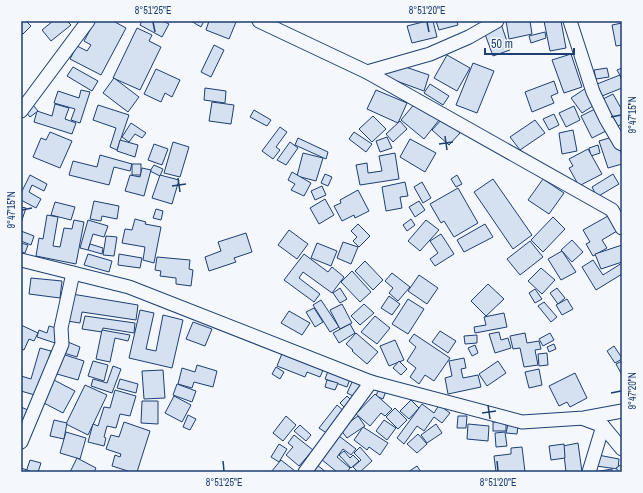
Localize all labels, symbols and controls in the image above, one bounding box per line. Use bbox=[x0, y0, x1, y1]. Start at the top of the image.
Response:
text: 8°51'25"E bbox=[135, 4, 171, 17]
text: 8°51'20"E bbox=[409, 4, 445, 17]
scale bar bbox=[485, 30, 574, 56]
text: 50 m bbox=[491, 36, 513, 52]
text: 9°47'15"N bbox=[626, 96, 639, 134]
text: 9°47'15"N bbox=[5, 191, 18, 229]
text: 9°47'20"N bbox=[626, 372, 639, 410]
text: 8°51'25"E bbox=[206, 476, 242, 489]
text: 8°51'20"E bbox=[480, 476, 516, 489]

